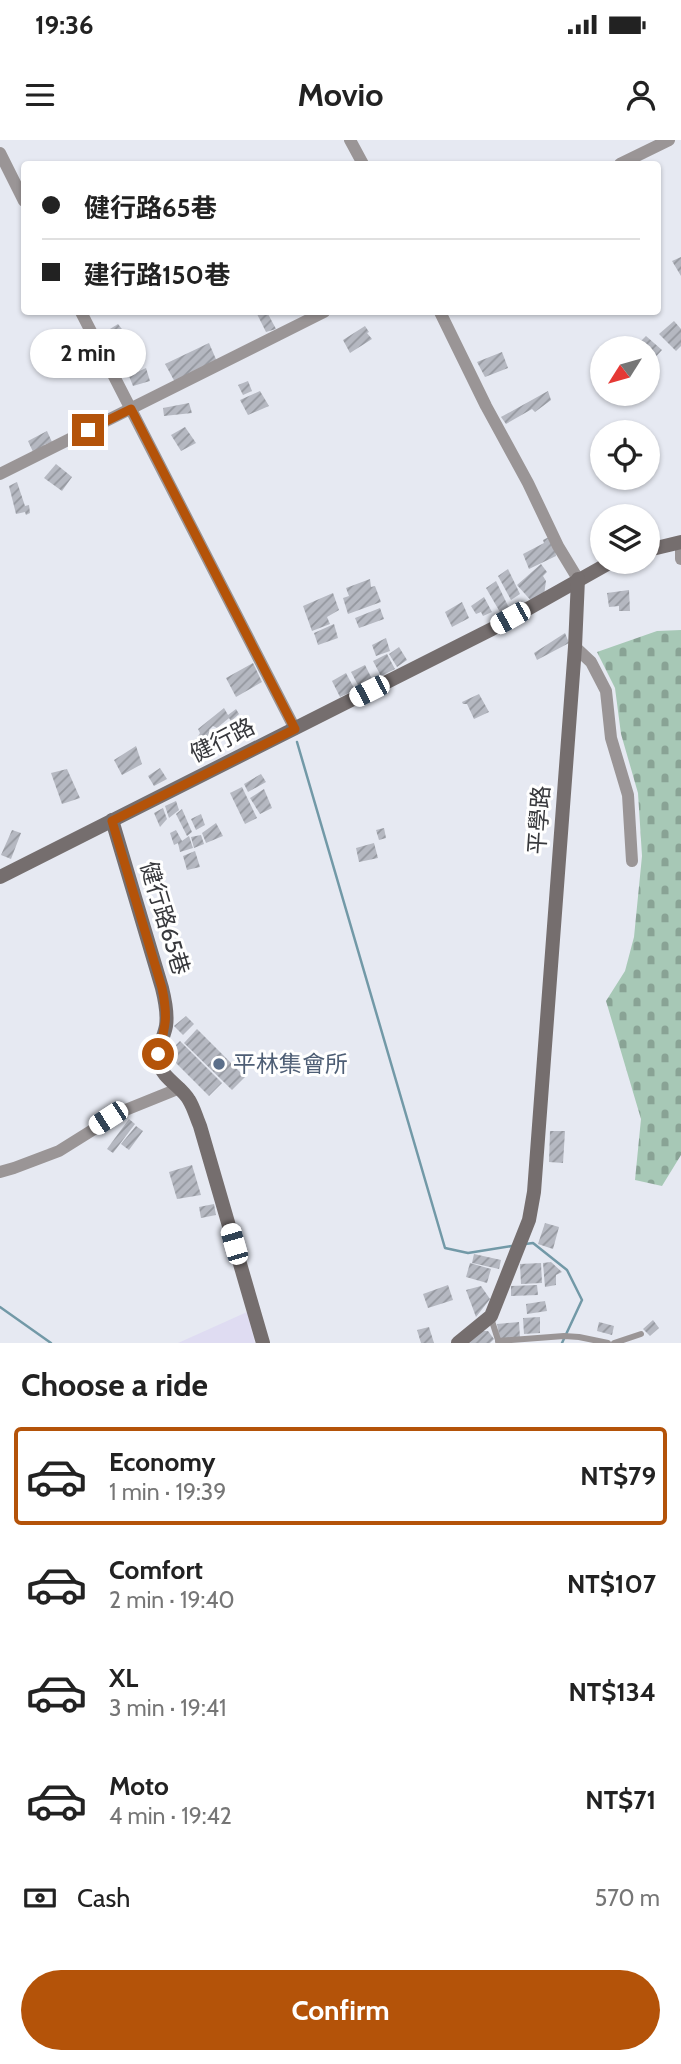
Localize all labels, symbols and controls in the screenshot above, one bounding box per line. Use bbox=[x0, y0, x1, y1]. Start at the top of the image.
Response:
text: 19:36 bbox=[35, 9, 94, 41]
text: Movio bbox=[298, 75, 383, 114]
icon: menu bbox=[21, 76, 59, 114]
icon: person bbox=[622, 76, 660, 114]
text: 健行路65巷 bbox=[84, 192, 217, 224]
text: 建行路150巷 bbox=[84, 259, 230, 291]
callout: 2 min bbox=[30, 328, 146, 378]
north arrow bbox=[590, 336, 660, 406]
map controls bbox=[590, 336, 660, 574]
text: 2 min bbox=[60, 339, 116, 367]
route end bbox=[72, 414, 104, 446]
button: locate bbox=[590, 420, 660, 490]
button: layers bbox=[590, 504, 660, 574]
car bbox=[487, 599, 534, 637]
car bbox=[346, 672, 393, 710]
street label: 健行路 bbox=[185, 712, 259, 768]
street label: 平學路 bbox=[523, 785, 555, 855]
street label: 健行路65巷 bbox=[134, 858, 196, 978]
route start bbox=[142, 1038, 174, 1070]
place label: 平林集會所 bbox=[233, 1050, 348, 1078]
marker: 平林集會所 bbox=[211, 1056, 227, 1072]
car bbox=[85, 1098, 132, 1138]
car bbox=[219, 1221, 250, 1267]
text: Choose a ride bbox=[21, 1365, 208, 1404]
icon: car bbox=[25, 1445, 88, 1508]
text: Economy bbox=[109, 1446, 215, 1478]
text: NT$79 bbox=[580, 1460, 656, 1492]
text: 1 min · 19:39 bbox=[109, 1478, 226, 1506]
icon: car bbox=[25, 1553, 88, 1616]
text: Comfort bbox=[109, 1554, 203, 1586]
text: NT$107 bbox=[567, 1568, 656, 1600]
text: 2 min · 19:40 bbox=[109, 1586, 235, 1614]
icon: car bbox=[25, 1661, 88, 1724]
text: XL bbox=[109, 1662, 138, 1694]
text: NT$134 bbox=[568, 1676, 656, 1708]
text: 3 min · 19:41 bbox=[109, 1694, 226, 1722]
icon: car bbox=[25, 1769, 88, 1832]
text: Moto bbox=[109, 1770, 169, 1802]
text: NT$71 bbox=[585, 1784, 656, 1816]
text: 4 min · 19:42 bbox=[109, 1802, 232, 1830]
icon: cash bbox=[21, 1879, 59, 1917]
text: Cash bbox=[77, 1882, 130, 1914]
text: 570 m bbox=[595, 1884, 660, 1912]
button: Confirm bbox=[21, 1970, 660, 2050]

